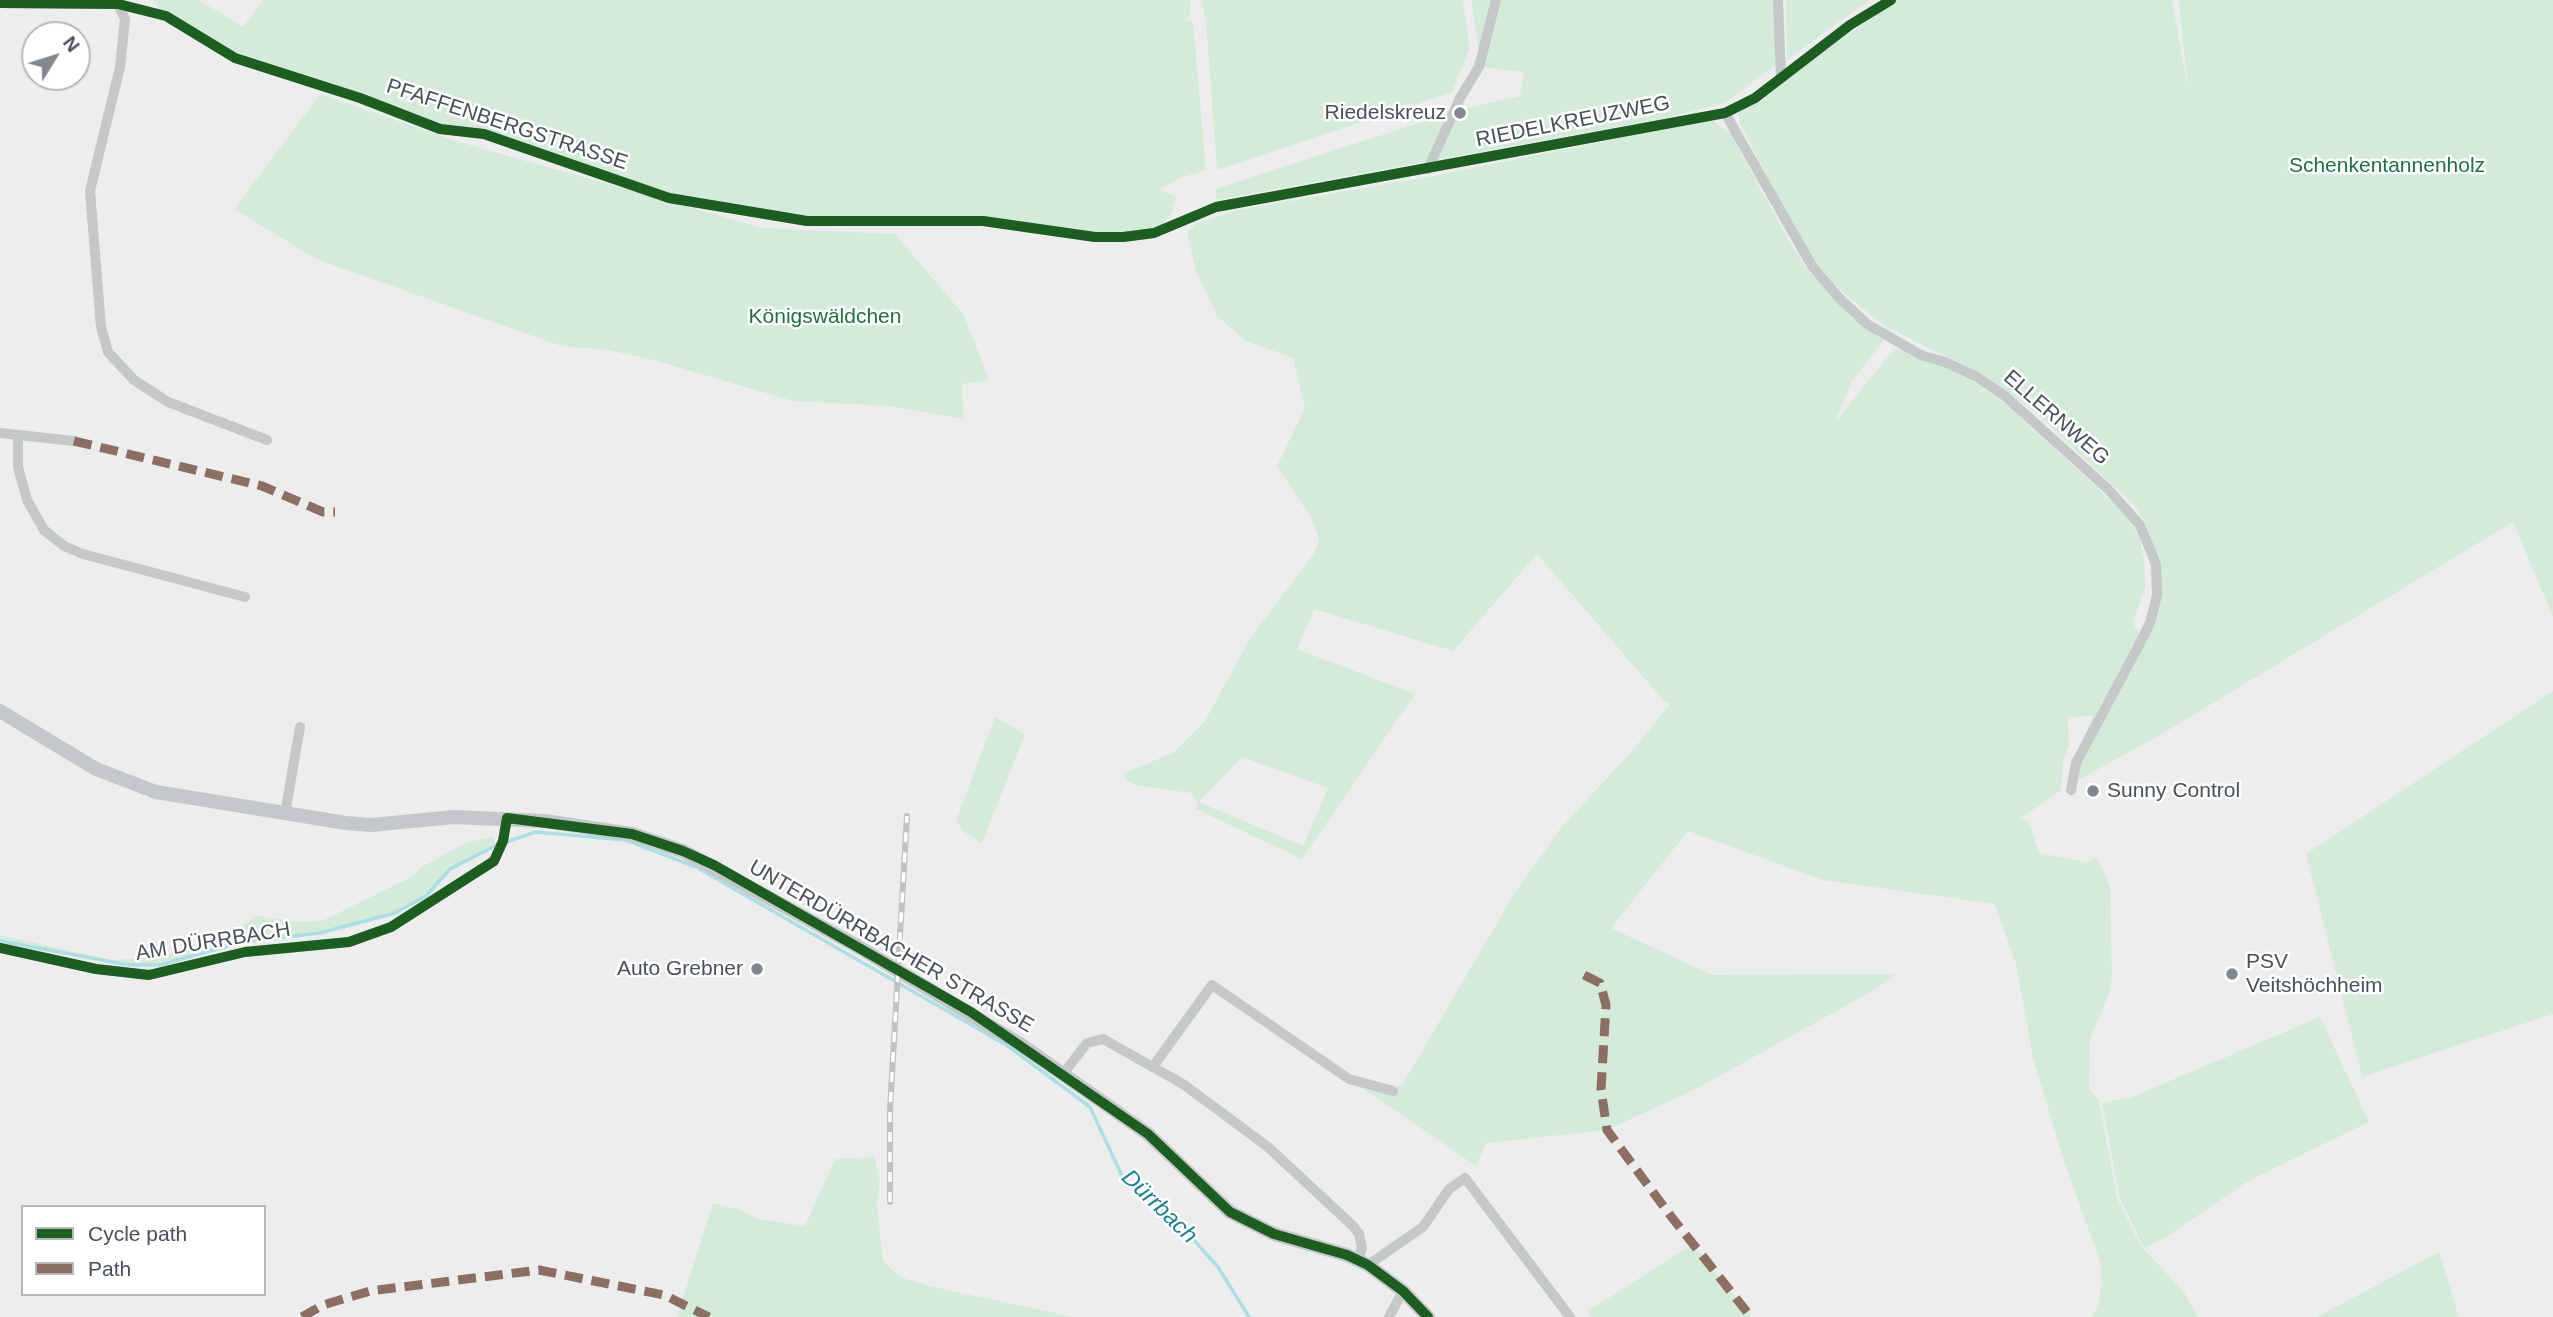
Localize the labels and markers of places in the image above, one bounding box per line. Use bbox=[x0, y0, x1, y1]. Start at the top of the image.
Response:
place label: Riedelskreuz bbox=[1325, 100, 1446, 126]
marker: Riedelskreuz bbox=[1452, 105, 1468, 121]
place label: Sunny Control bbox=[2107, 778, 2240, 804]
marker: Sunny Control bbox=[2085, 783, 2101, 799]
place label: PSV Veitshöchheim bbox=[2246, 949, 2383, 999]
place label: Auto Grebner bbox=[617, 956, 743, 982]
marker: Auto Grebner bbox=[749, 961, 765, 977]
marker: PSV Veitshöchheim bbox=[2224, 966, 2240, 982]

